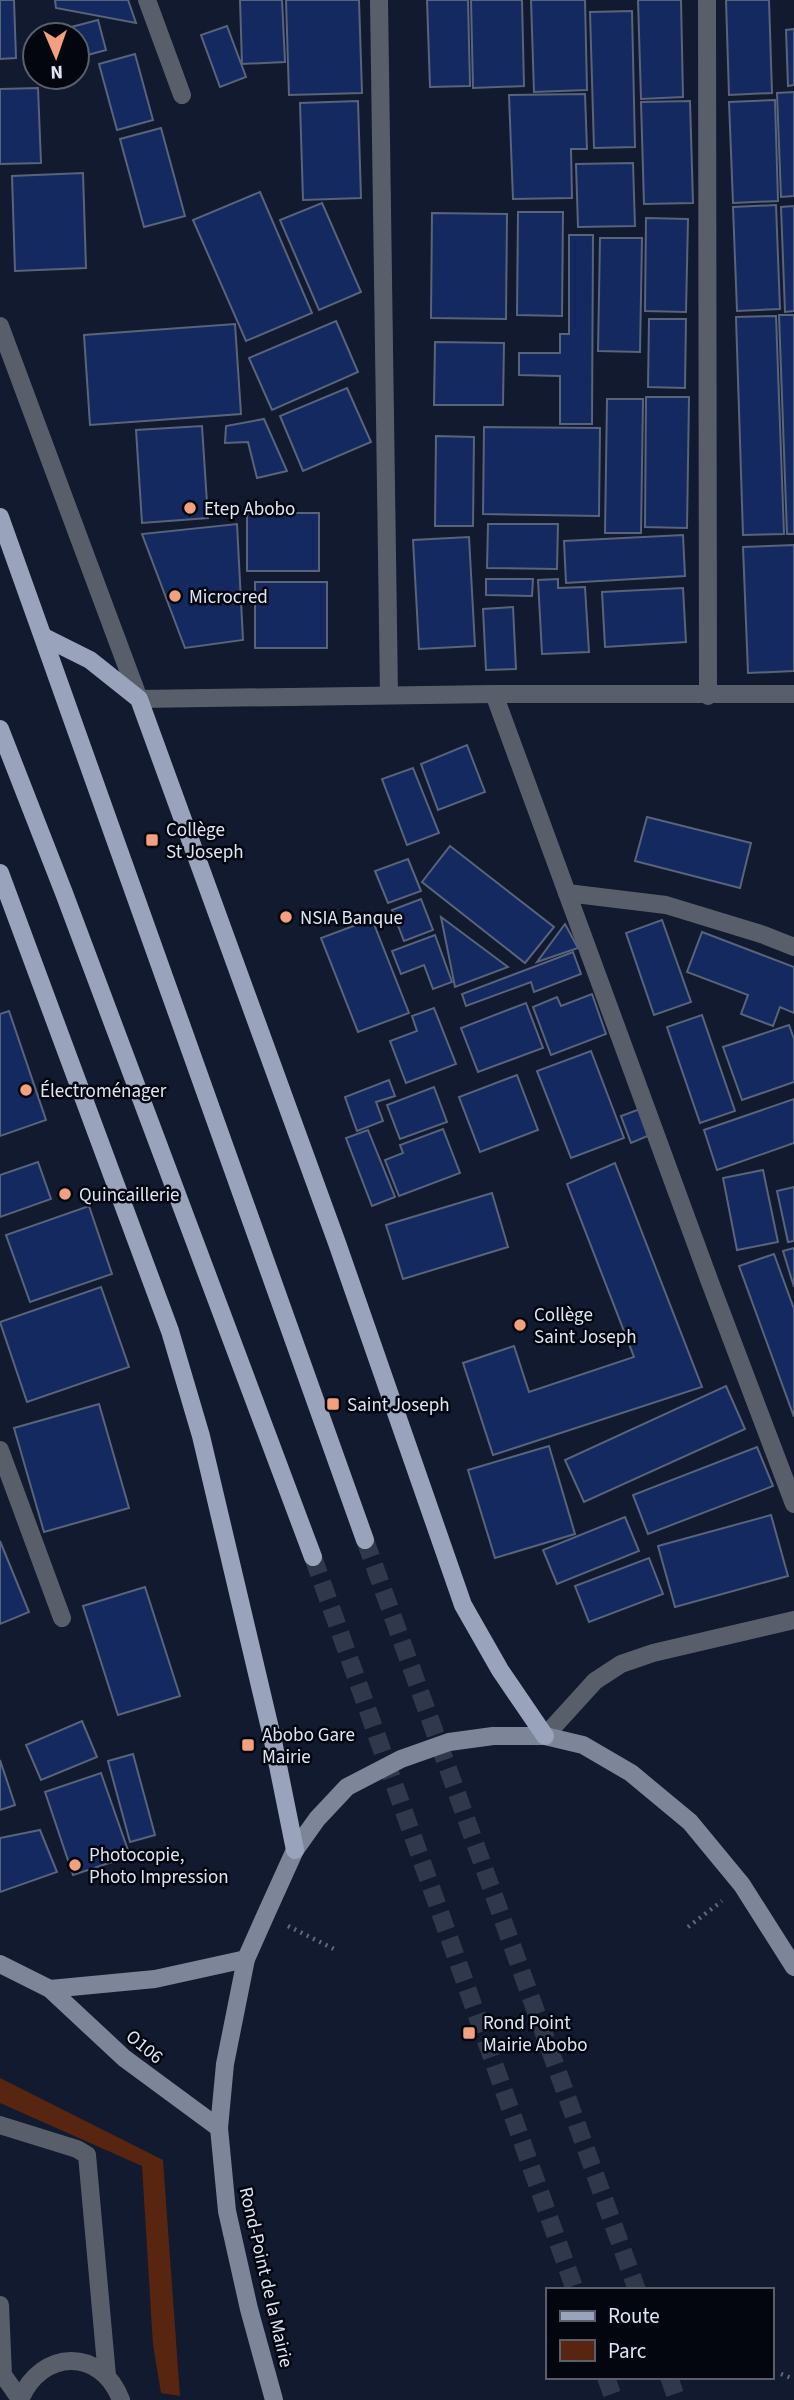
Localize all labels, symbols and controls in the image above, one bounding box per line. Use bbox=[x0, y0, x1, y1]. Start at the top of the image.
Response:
north arrow bbox=[21, 21, 91, 91]
text: N bbox=[50, 58, 63, 85]
place label: Etep Abobo bbox=[204, 496, 295, 523]
marker: Etep Abobo bbox=[182, 500, 198, 516]
place label: Microcred bbox=[189, 584, 268, 611]
marker: Microcred bbox=[167, 588, 183, 604]
place label: Collège St Joseph bbox=[166, 817, 244, 866]
marker: Collège St Joseph bbox=[144, 832, 160, 848]
place label: NSIA Banque bbox=[300, 905, 403, 932]
marker: NSIA Banque bbox=[278, 909, 294, 925]
place label: Électroménager bbox=[40, 1078, 167, 1105]
marker: Électroménager bbox=[18, 1082, 34, 1098]
place label: Quincaillerie bbox=[79, 1182, 180, 1209]
marker: Quincaillerie bbox=[57, 1186, 73, 1202]
place label: Collège Saint Joseph bbox=[534, 1302, 637, 1351]
marker: Collège Saint Joseph bbox=[512, 1317, 528, 1333]
place label: Saint Joseph bbox=[347, 1392, 450, 1419]
marker: Saint Joseph bbox=[325, 1396, 341, 1412]
place label: Abobo Gare Mairie bbox=[262, 1722, 355, 1771]
marker: Abobo Gare Mairie bbox=[240, 1737, 256, 1753]
place label: Photocopie, Photo Impression bbox=[89, 1842, 229, 1891]
marker: Photocopie, Photo Impression bbox=[67, 1857, 83, 1873]
place label: Rond Point Mairie Abobo bbox=[483, 2010, 587, 2059]
street label: O106 bbox=[120, 2024, 168, 2071]
marker: Rond Point Mairie Abobo bbox=[461, 2025, 477, 2041]
street label: Rond-Point de la Mairie bbox=[232, 2184, 299, 2370]
legend bbox=[546, 2288, 773, 2379]
text: Route bbox=[608, 2301, 660, 2331]
text: Parc bbox=[608, 2336, 647, 2366]

